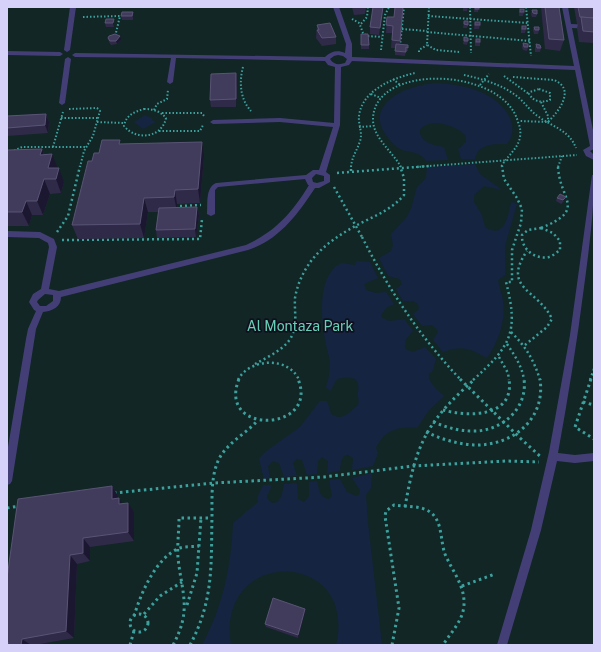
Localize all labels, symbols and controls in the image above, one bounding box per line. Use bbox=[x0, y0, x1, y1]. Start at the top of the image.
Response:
park label: Al Montaza Park bbox=[247, 318, 353, 334]

